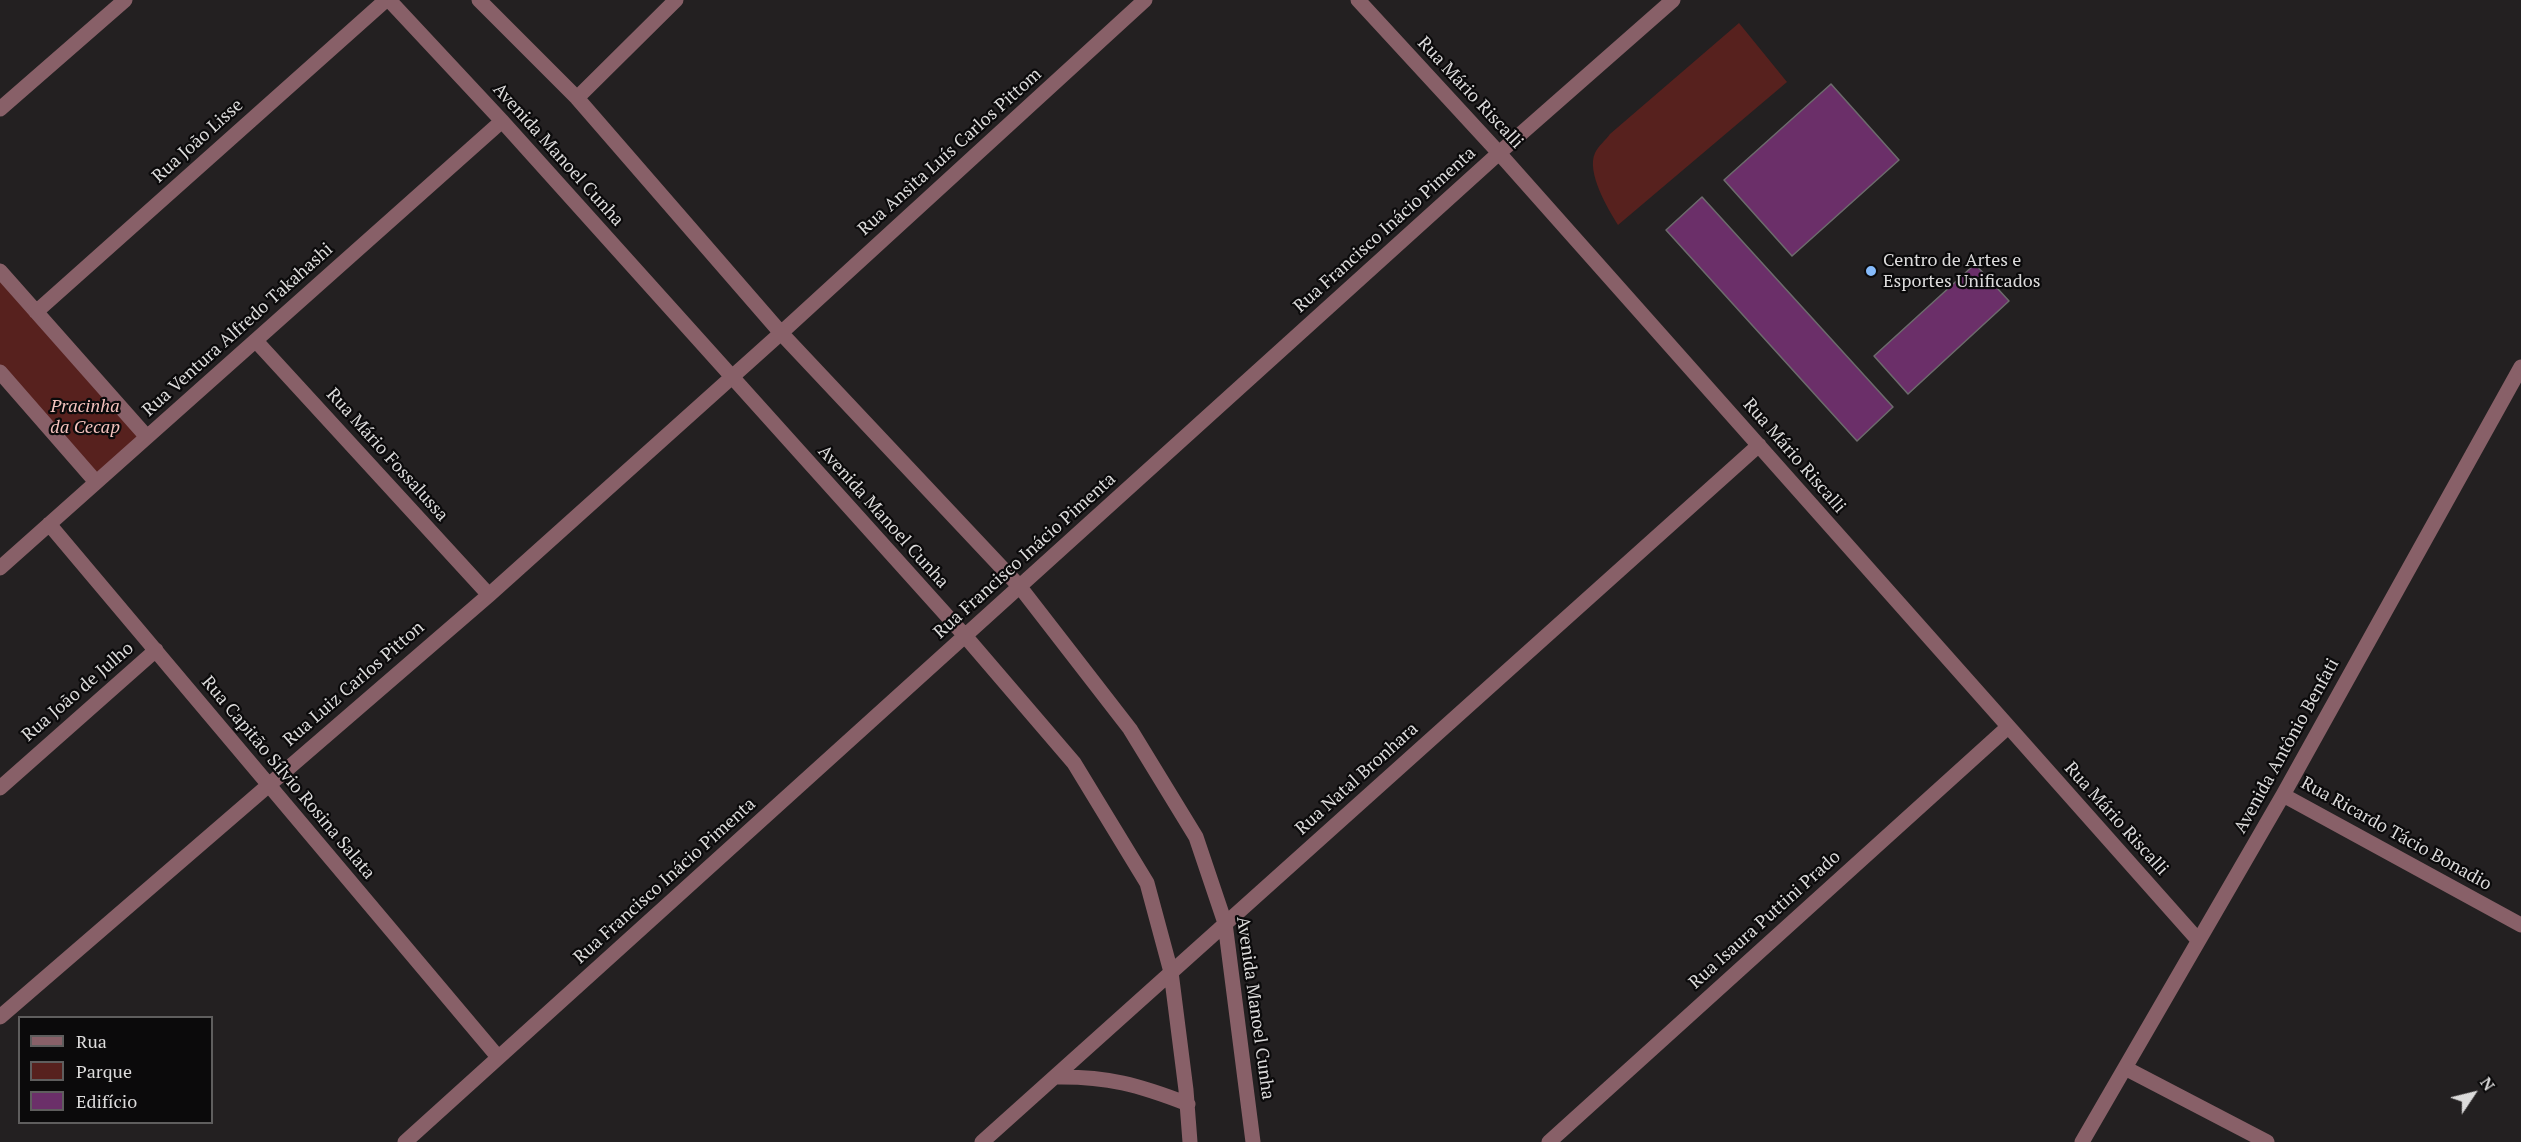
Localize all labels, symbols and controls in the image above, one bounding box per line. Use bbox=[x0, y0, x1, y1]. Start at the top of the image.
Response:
street label: Rua Mário Riscalli bbox=[1413, 33, 1527, 153]
street label: Rua Ansìta Luís Carlos Pittom bbox=[854, 64, 1046, 240]
street label: Avenida Manoel Cunha bbox=[488, 79, 628, 231]
street label: Rua João Lisse bbox=[148, 95, 248, 187]
street label: Rua Francisco Inácio Pimenta bbox=[1290, 143, 1480, 317]
street label: Rua Ventura Alfredo Takahashi bbox=[138, 239, 338, 421]
place label: Centro de Artes e Esportes Unificados bbox=[1883, 250, 2040, 292]
marker: Centro de Artes e Esportes Unificados bbox=[1864, 264, 1878, 278]
street label: Rua Mário Fossalussa bbox=[322, 384, 452, 526]
street label: Rua Mário Riscalli bbox=[1738, 394, 1850, 518]
park label: Pracinha da Cecap bbox=[50, 396, 120, 438]
street label: Avenida Manoel Cunha bbox=[813, 441, 953, 593]
street label: Rua Francisco Inácio Pimenta bbox=[930, 469, 1120, 643]
street label: Rua Luiz Carlos Pitton bbox=[279, 617, 429, 751]
street label: Rua João de Julho bbox=[18, 638, 138, 746]
street label: Avenida Antônio Benfati bbox=[2230, 655, 2344, 837]
street label: Rua Capitão Sílvio Rosina Salata bbox=[197, 672, 379, 884]
street label: Rua Natal Bronhara bbox=[1291, 718, 1423, 840]
street label: Rua Mário Riscalli bbox=[2059, 758, 2173, 880]
street label: Rua Ricardo Tácio Bonadio bbox=[2297, 773, 2495, 895]
street label: Rua Francisco Inácio Pimenta bbox=[570, 794, 760, 968]
street label: Rua Isaura Puttini Prado bbox=[1685, 846, 1845, 994]
street label: Avenida Manoel Cunha bbox=[1231, 915, 1279, 1101]
legend bbox=[18, 1016, 213, 1124]
text: Rua bbox=[76, 1029, 107, 1053]
text: Parque bbox=[76, 1059, 132, 1083]
north arrow bbox=[2443, 1064, 2503, 1124]
text: N bbox=[2475, 1072, 2500, 1095]
text: Edifício bbox=[76, 1089, 137, 1113]

